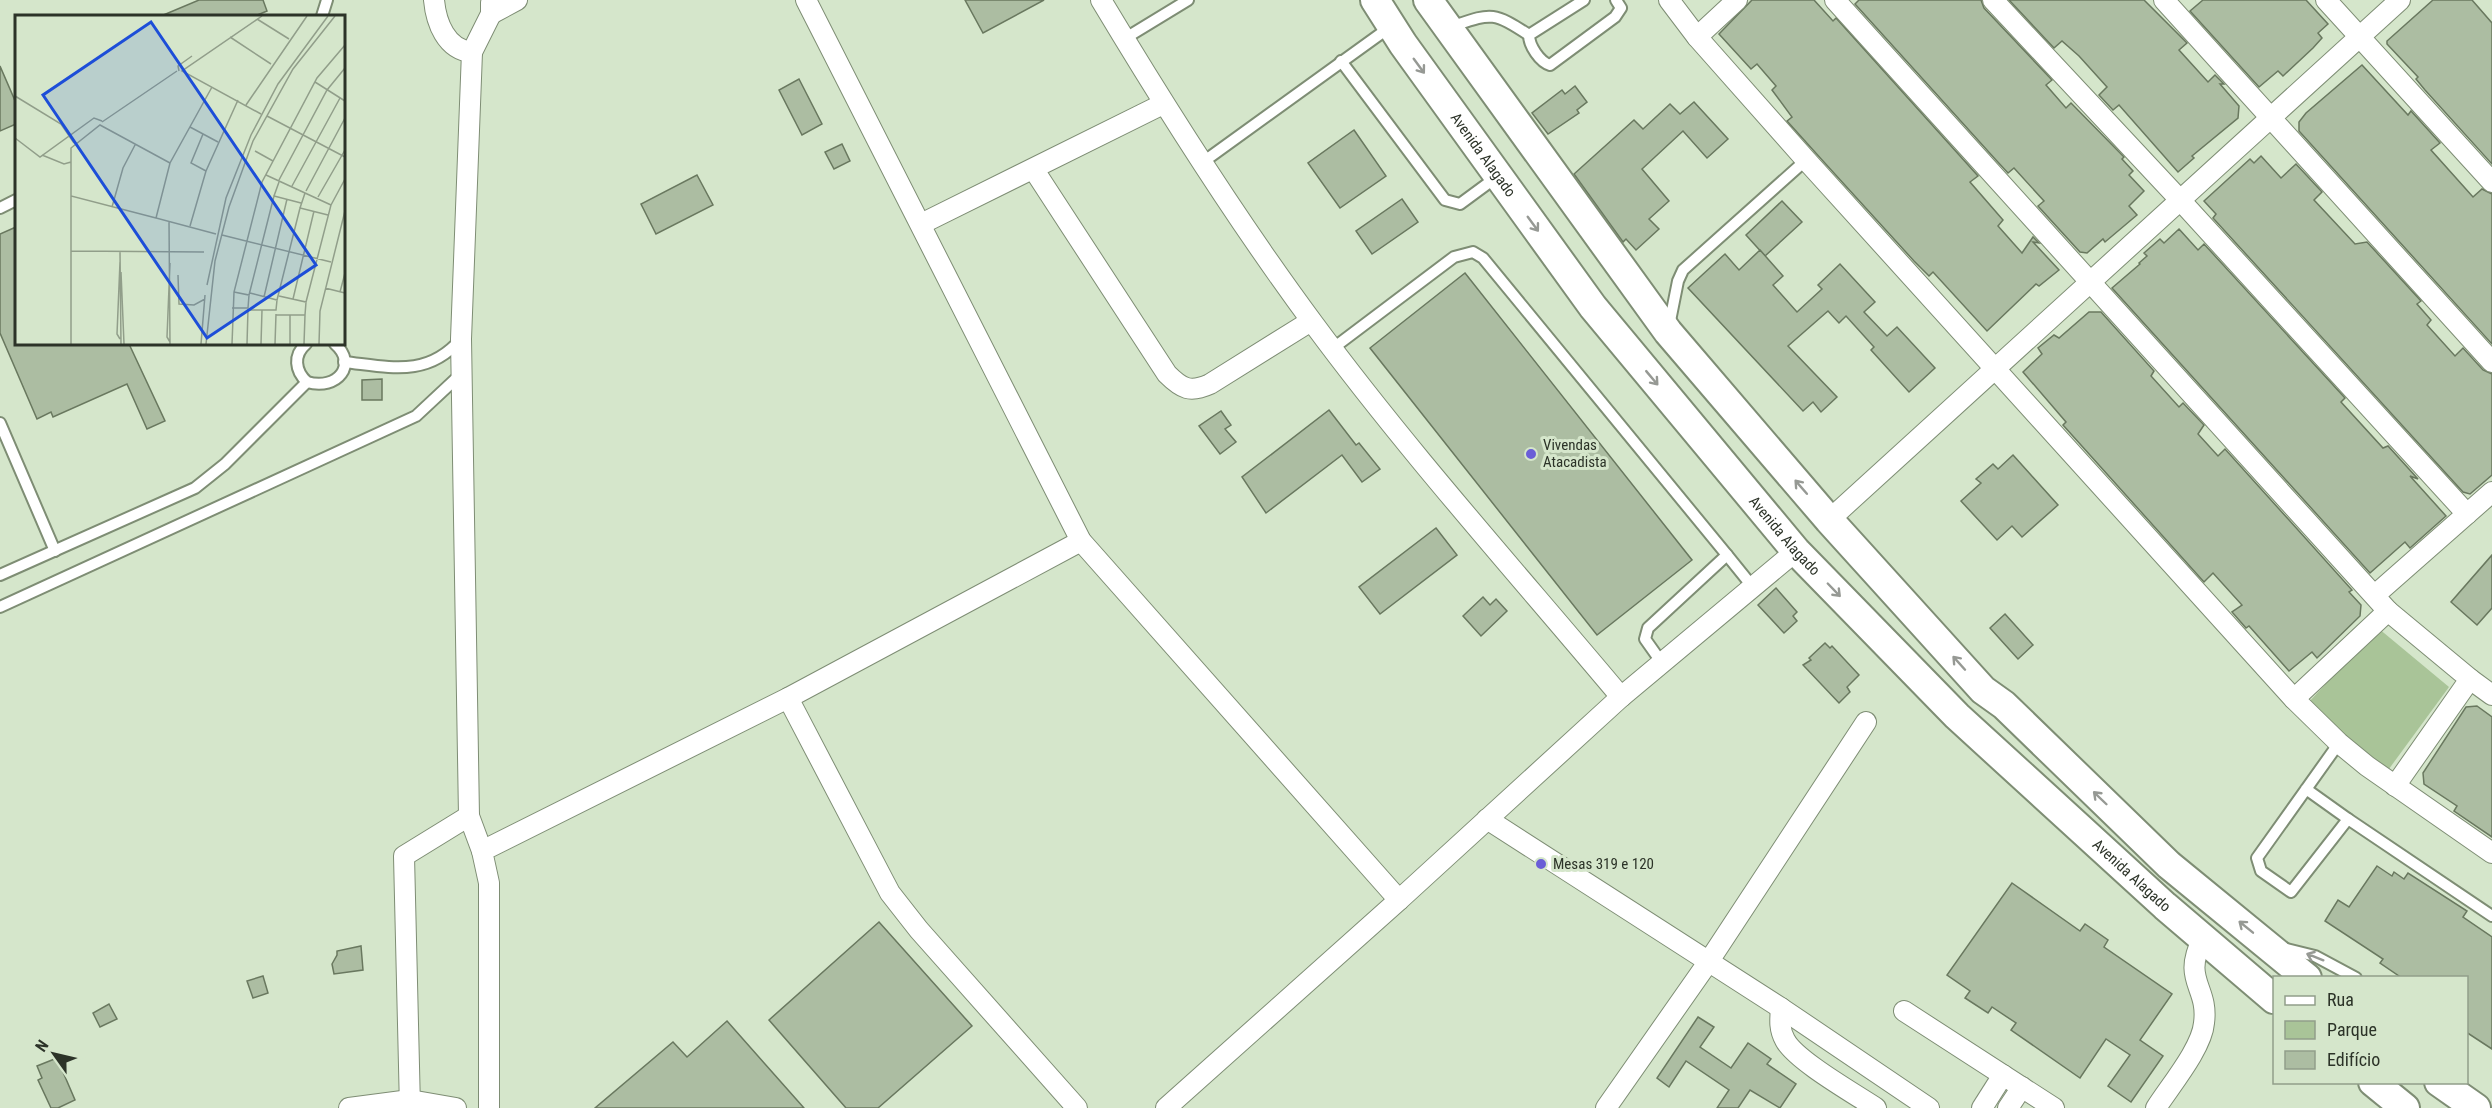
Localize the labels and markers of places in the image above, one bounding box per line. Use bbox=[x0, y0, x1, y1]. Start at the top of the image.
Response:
place label: Vivendas Atacadista bbox=[1543, 436, 1607, 471]
marker: Vivendas Atacadista bbox=[1524, 447, 1538, 461]
place label: Mesas 319 e 120 bbox=[1553, 855, 1654, 873]
marker: Mesas 319 e 120 bbox=[1534, 857, 1548, 871]

